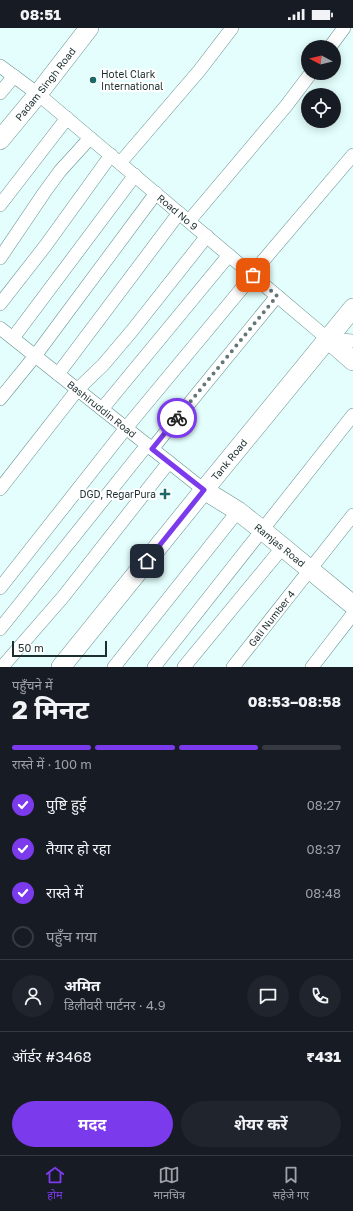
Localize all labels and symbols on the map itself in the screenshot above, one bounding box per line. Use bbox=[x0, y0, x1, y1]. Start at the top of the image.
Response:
north arrow bbox=[301, 40, 341, 80]
street label: Padam Singh Road bbox=[13, 45, 78, 123]
place label: Hotel Clark International bbox=[101, 68, 163, 92]
marker: Hotel Clark International bbox=[88, 75, 98, 85]
street label: Road No 9 bbox=[155, 192, 200, 232]
pin bbox=[236, 258, 270, 292]
street label: Bashiruddin Road bbox=[65, 378, 139, 440]
courier bbox=[157, 398, 197, 438]
street label: Tank Road bbox=[209, 436, 249, 483]
place label: DGD, RegarPura bbox=[79, 488, 156, 500]
marker: DGD, RegarPura bbox=[159, 488, 171, 500]
street label: Ramjas Road bbox=[252, 521, 308, 569]
pin bbox=[130, 544, 164, 578]
street label: Gali Number 4 bbox=[246, 588, 297, 649]
scale bar bbox=[12, 639, 107, 658]

